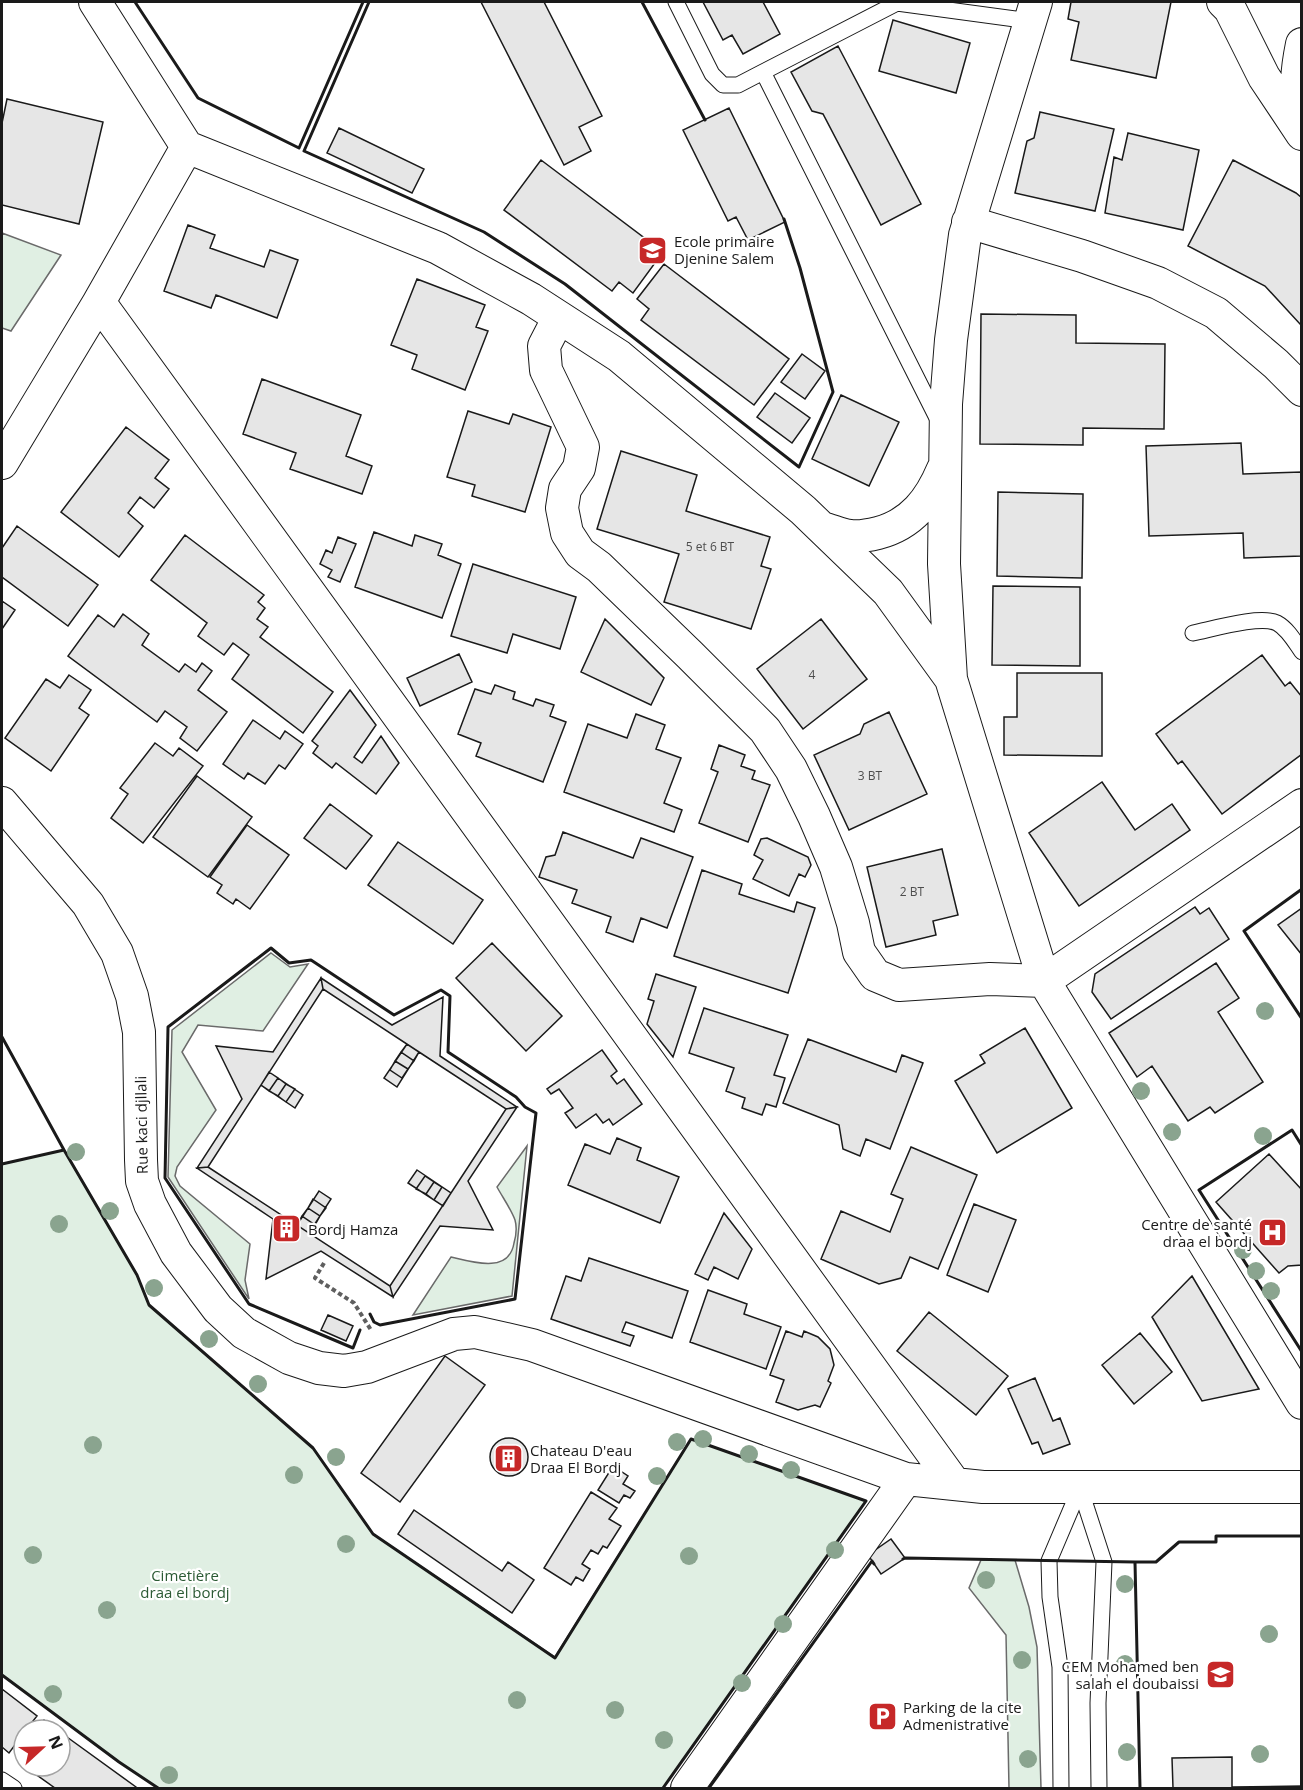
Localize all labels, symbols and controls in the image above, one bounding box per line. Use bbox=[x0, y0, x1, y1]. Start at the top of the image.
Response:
place label: Ecole primaire Djenine Salem bbox=[674, 231, 774, 268]
school or university icon: Ecole primaire Djenine Salem bbox=[637, 234, 669, 266]
house number: 5 et 6 BT bbox=[686, 538, 735, 555]
house number: 4 bbox=[809, 666, 816, 683]
house number: 3 BT bbox=[858, 767, 883, 784]
house number: 2 BT bbox=[900, 883, 925, 900]
street label: Rue kaci djllali bbox=[130, 1076, 152, 1174]
building icon: Bordj Hamza bbox=[271, 1213, 303, 1245]
place label: Centre de santé draa el bordj bbox=[1141, 1214, 1252, 1251]
hospital icon: Centre de santé draa el bordj bbox=[1257, 1217, 1289, 1249]
place label: Bordj Hamza bbox=[308, 1219, 398, 1239]
place label: Chateau D'eau Draa El Bordj bbox=[530, 1440, 632, 1477]
building icon: Chateau D'eau Draa El Bordj bbox=[493, 1443, 525, 1475]
park label: Cimetière draa el bordj bbox=[140, 1565, 230, 1602]
place label: CEM Mohamed ben salah el doubaissi bbox=[1062, 1656, 1199, 1693]
school or university icon: CEM Mohamed ben salah el doubaissi bbox=[1204, 1659, 1236, 1691]
place label: Parking de la cite Admenistrative bbox=[903, 1697, 1022, 1734]
parking icon: Parking de la cite Admenistrative bbox=[866, 1700, 898, 1732]
north arrow bbox=[12, 1718, 72, 1778]
text: N bbox=[43, 1732, 69, 1753]

